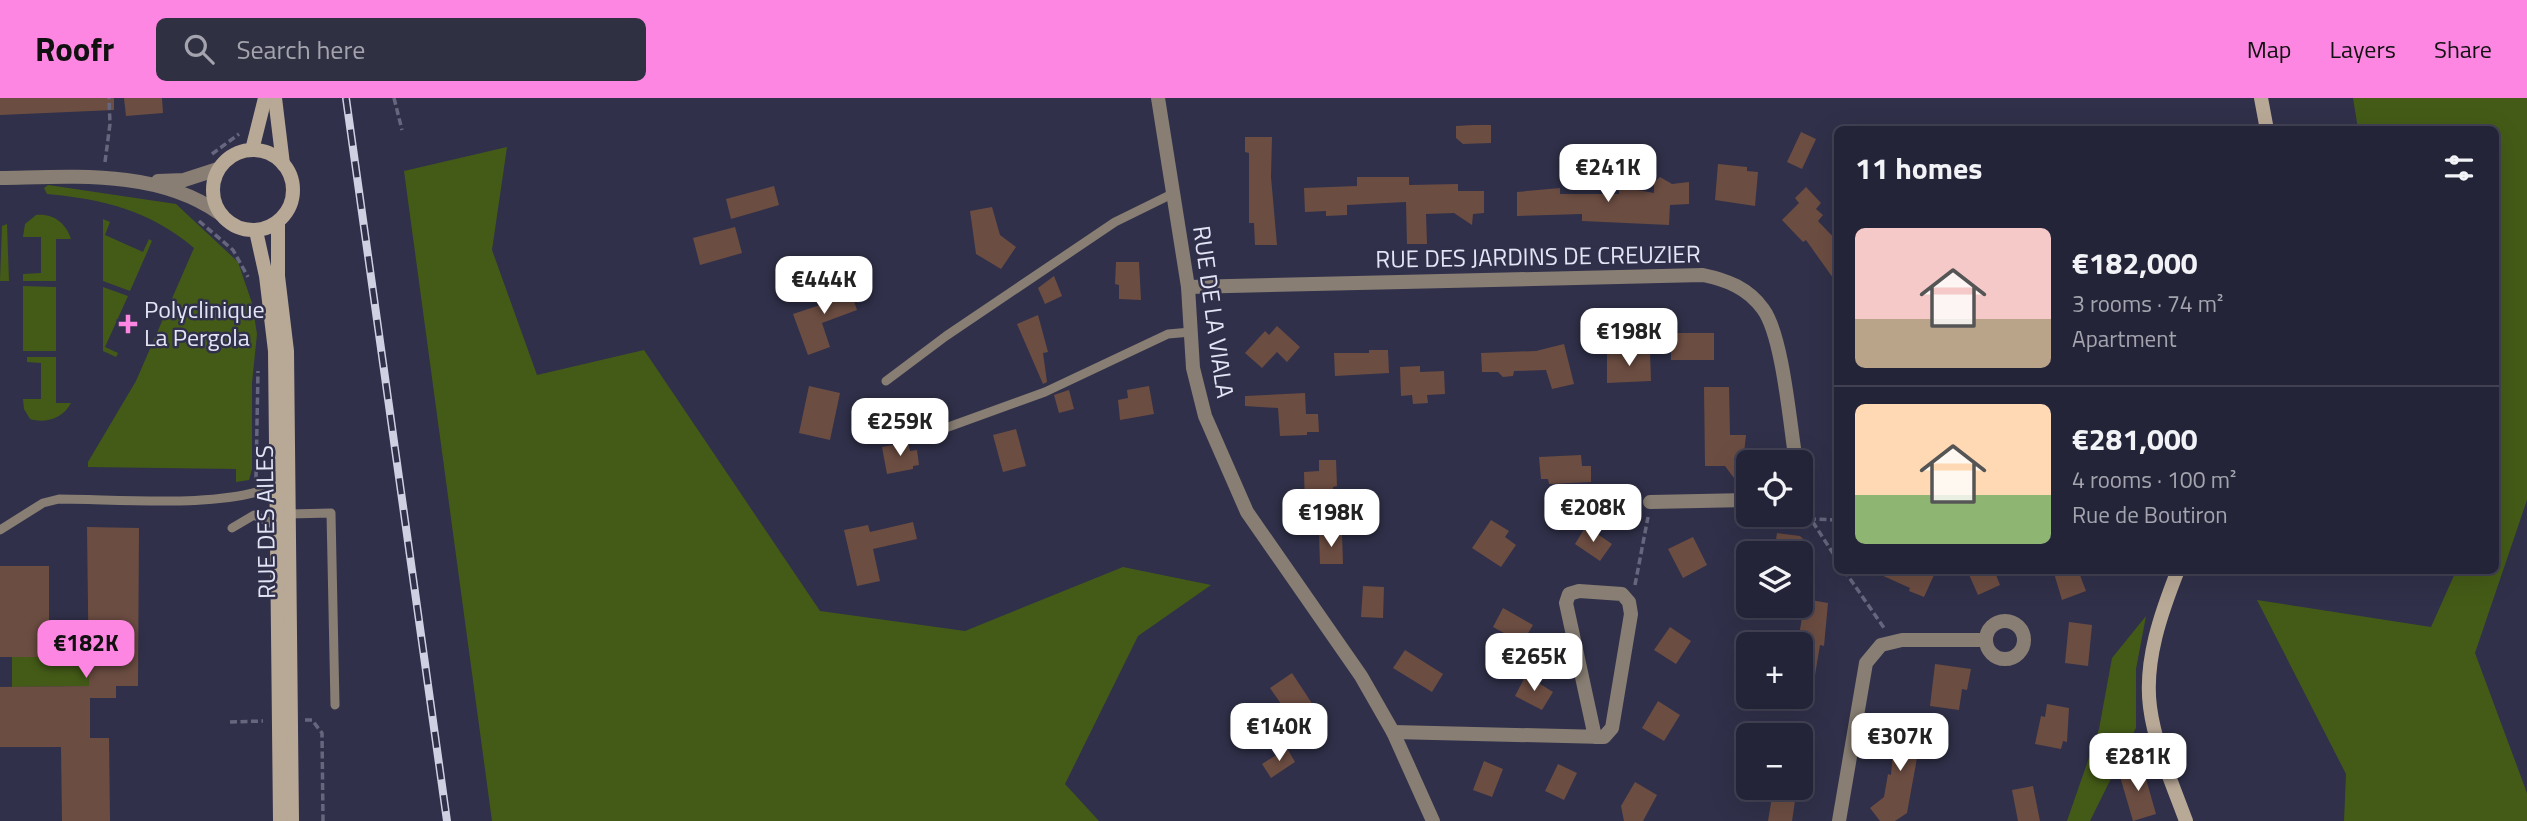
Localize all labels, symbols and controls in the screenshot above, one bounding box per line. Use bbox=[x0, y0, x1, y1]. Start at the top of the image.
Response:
search box bbox=[156, 18, 646, 81]
text: Roofr bbox=[35, 24, 114, 74]
icon: search bbox=[180, 30, 218, 68]
text: Search here bbox=[236, 30, 365, 69]
text: Map bbox=[2247, 31, 2292, 67]
text: Layers bbox=[2330, 31, 2396, 67]
text: Share bbox=[2434, 31, 2492, 67]
pin: €241K bbox=[1559, 144, 1657, 204]
text: 11 homes bbox=[1855, 145, 1982, 191]
text: €241K bbox=[1575, 149, 1641, 184]
icon: filters bbox=[2440, 149, 2478, 187]
street label: RUE DE LA VIALA bbox=[1184, 223, 1244, 400]
street label: RUE DES JARDINS DE CREUZIER bbox=[1375, 235, 1701, 277]
text: €182,000 bbox=[2072, 240, 2198, 286]
pin: €444K bbox=[775, 256, 873, 316]
icon: home bbox=[1911, 256, 1995, 340]
text: €444K bbox=[791, 261, 857, 296]
text: 3 rooms · 74 m² bbox=[2072, 286, 2223, 321]
place label: Polyclinique La Pergola bbox=[144, 291, 265, 355]
pin: €198K bbox=[1580, 308, 1678, 368]
text: €198K bbox=[1596, 313, 1662, 348]
marker: Polyclinique La Pergola bbox=[118, 314, 138, 334]
text: Apartment bbox=[2072, 321, 2177, 356]
pin: €259K bbox=[851, 398, 949, 458]
text: €259K bbox=[867, 403, 933, 438]
text: €281,000 bbox=[2072, 416, 2198, 462]
icon: home bbox=[1911, 432, 1995, 516]
street label: RUE DES AILES bbox=[246, 445, 284, 599]
map controls bbox=[1736, 450, 1813, 800]
button: locate bbox=[1736, 450, 1813, 527]
text: 4 rooms · 100 m² bbox=[2072, 462, 2236, 497]
pin: €208K bbox=[1544, 484, 1642, 544]
text: €208K bbox=[1560, 489, 1626, 524]
pin: €198K bbox=[1282, 490, 1380, 549]
text: €198K bbox=[1298, 494, 1364, 529]
text: Rue de Boutiron bbox=[2072, 497, 2228, 532]
button: layers bbox=[1736, 541, 1813, 618]
pin: €182K bbox=[37, 620, 135, 680]
text: €182K bbox=[53, 625, 119, 660]
button: + bbox=[1736, 632, 1813, 709]
pin: €265K bbox=[1485, 634, 1583, 693]
text: €265K bbox=[1501, 638, 1567, 673]
pin: €140K bbox=[1230, 704, 1328, 763]
text: €140K bbox=[1246, 708, 1312, 743]
pin: €307K bbox=[1851, 714, 1949, 773]
text: €307K bbox=[1867, 718, 1933, 753]
button: − bbox=[1736, 723, 1813, 800]
pin: €281K bbox=[2089, 734, 2187, 793]
text: €281K bbox=[2105, 738, 2171, 773]

